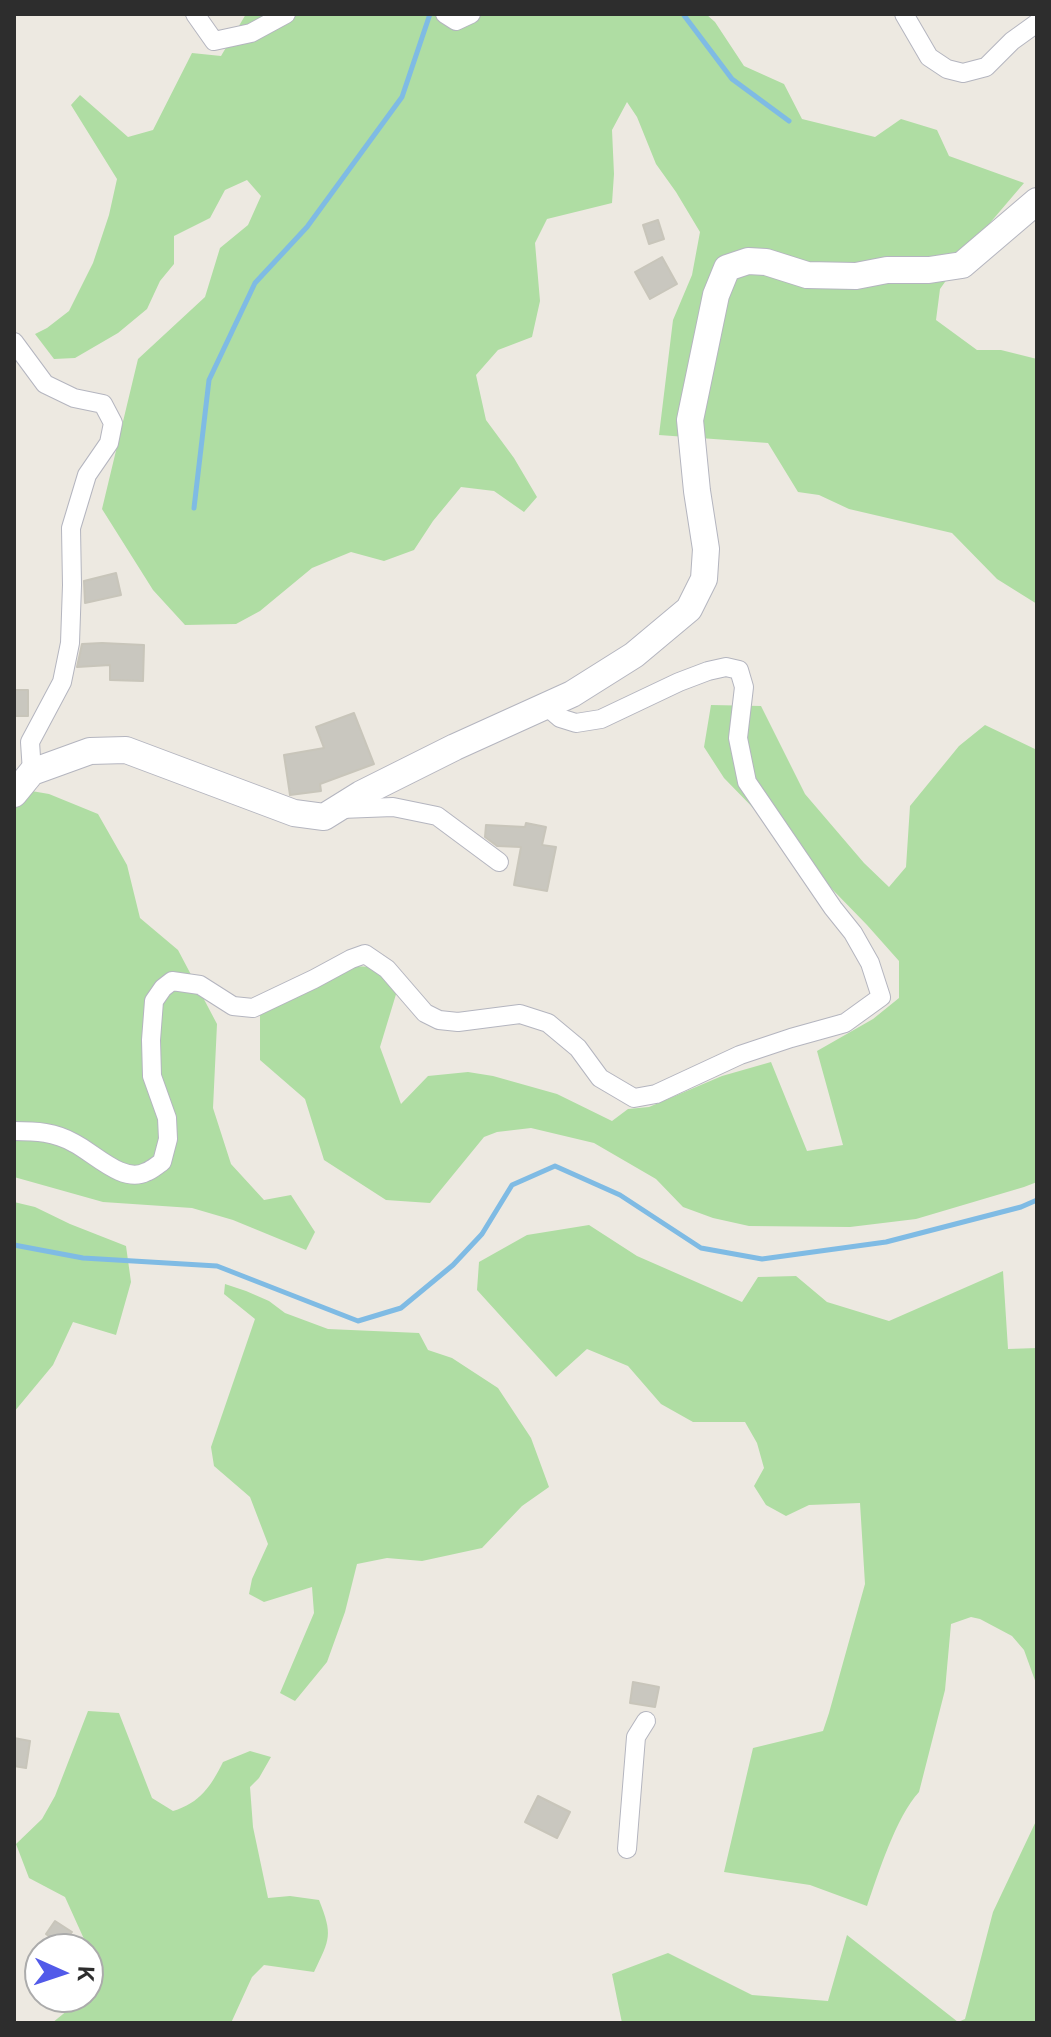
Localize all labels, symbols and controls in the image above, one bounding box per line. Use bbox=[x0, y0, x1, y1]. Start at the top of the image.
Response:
north arrow bbox=[24, 1933, 104, 2013]
text: K bbox=[73, 1966, 99, 1983]

